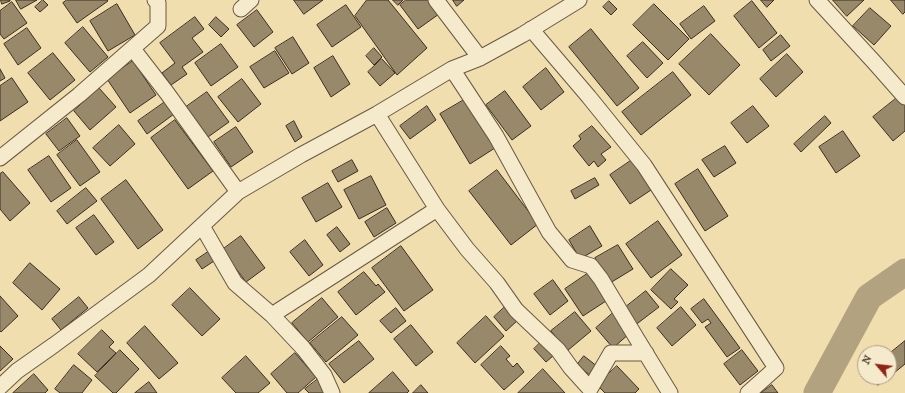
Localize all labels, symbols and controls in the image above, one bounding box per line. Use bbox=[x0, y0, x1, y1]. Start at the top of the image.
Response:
north arrow bbox=[857, 345, 897, 385]
text: N bbox=[859, 353, 875, 366]

